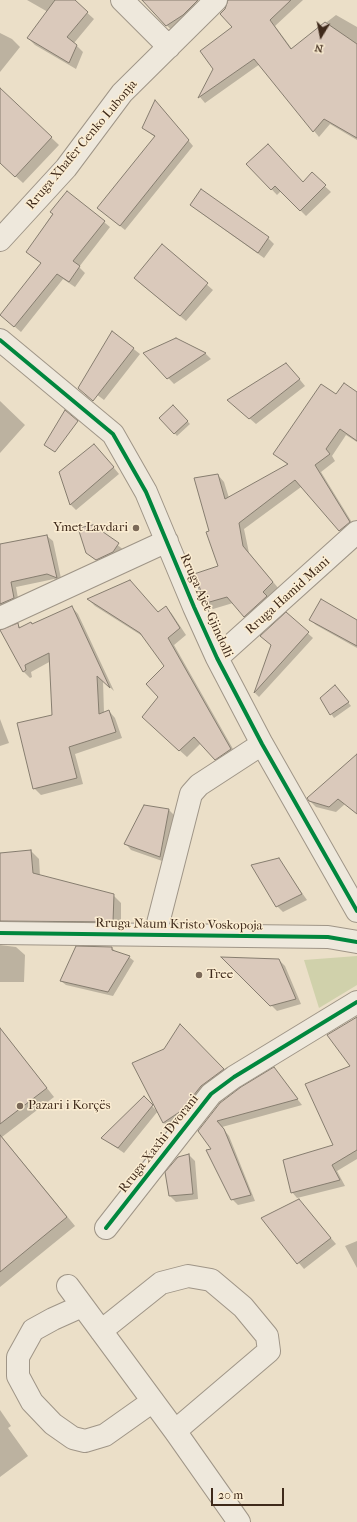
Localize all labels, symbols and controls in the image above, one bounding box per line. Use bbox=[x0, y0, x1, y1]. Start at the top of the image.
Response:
north arrow bbox=[301, 16, 341, 56]
text: N bbox=[314, 41, 324, 55]
street label: Rruga Xhafer Cenko Lubonja bbox=[23, 77, 141, 213]
place label: Ymet Lavdari bbox=[53, 520, 128, 536]
marker: Ymet Lavdari bbox=[131, 523, 141, 533]
street label: Rruga Ajet Gjindolli bbox=[176, 552, 236, 660]
street label: Rruga Hamid Mani bbox=[243, 554, 333, 638]
street label: Rruga Naum Kristo Voskopoja bbox=[95, 916, 263, 934]
place label: Tree bbox=[207, 967, 233, 983]
marker: Tree bbox=[194, 970, 204, 980]
street label: Rruga Xaxhi Dvorani bbox=[116, 1092, 202, 1196]
place label: Pazari i Korçës bbox=[28, 1098, 110, 1114]
marker: Pazari i Korçës bbox=[15, 1101, 25, 1111]
scale bar bbox=[213, 1480, 286, 1506]
text: 20 m bbox=[218, 1488, 243, 1502]

